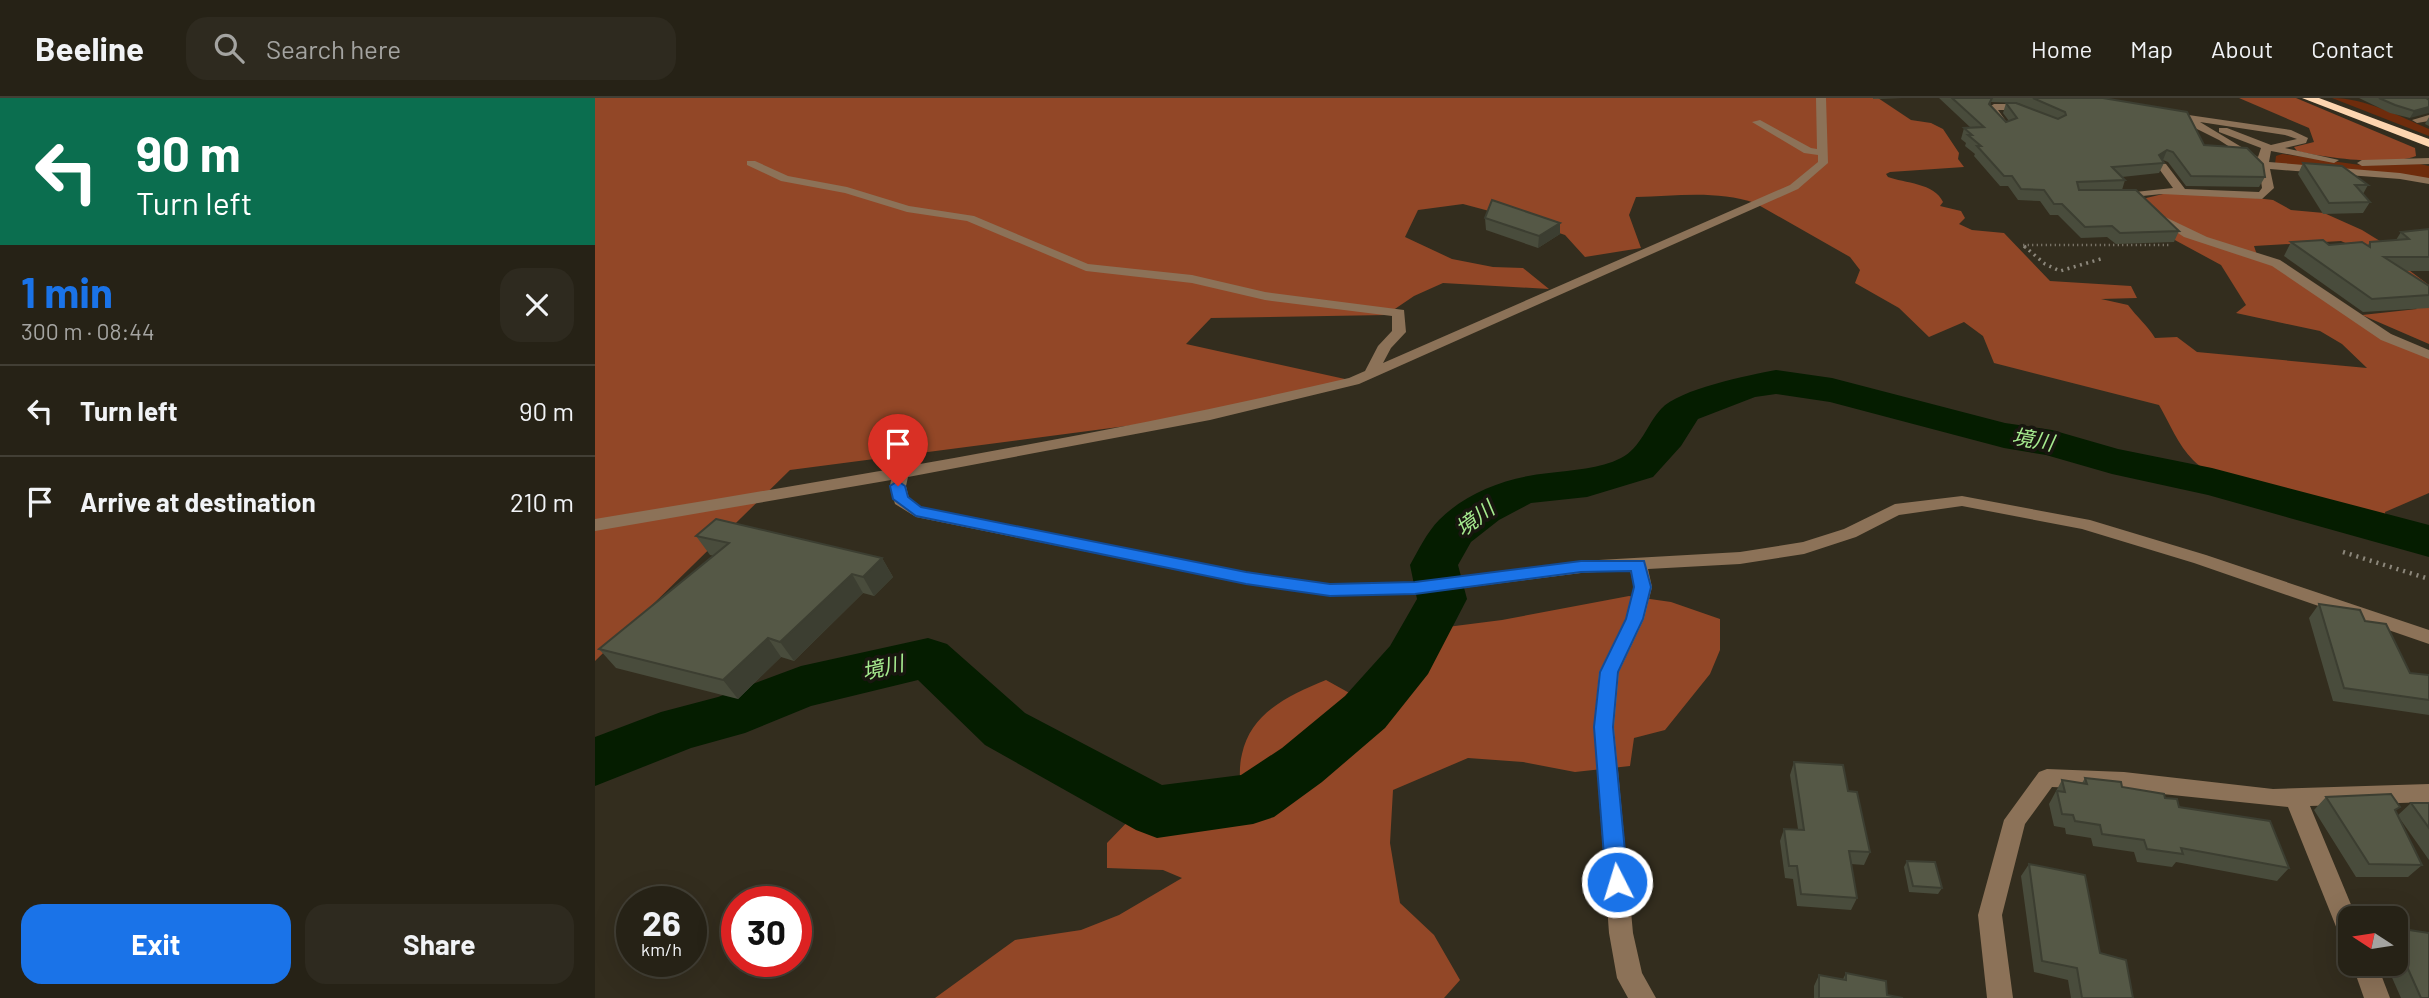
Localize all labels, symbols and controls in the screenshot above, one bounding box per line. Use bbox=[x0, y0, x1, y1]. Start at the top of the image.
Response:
search box bbox=[186, 17, 676, 80]
text: Beeline bbox=[35, 28, 144, 68]
icon: search bbox=[210, 29, 248, 67]
text: Search here bbox=[266, 33, 401, 64]
text: Home bbox=[2031, 34, 2092, 63]
text: Map bbox=[2130, 34, 2173, 63]
text: About bbox=[2211, 34, 2273, 63]
text: Contact bbox=[2311, 34, 2394, 63]
text: 90 m bbox=[136, 123, 241, 182]
icon: left bbox=[21, 126, 112, 217]
text: Turn left bbox=[136, 183, 253, 221]
text: 1 min bbox=[21, 266, 113, 316]
button: close bbox=[500, 268, 574, 342]
text: 300 m · 08:44 bbox=[21, 317, 155, 345]
icon: left bbox=[21, 392, 59, 430]
text: Turn left bbox=[80, 395, 178, 426]
text: 90 m bbox=[519, 395, 574, 426]
pin bbox=[868, 414, 928, 486]
water label: 境川 bbox=[2010, 423, 2058, 455]
icon: arrive bbox=[879, 425, 917, 463]
icon: arrive bbox=[21, 483, 59, 521]
text: Arrive at destination bbox=[80, 486, 316, 517]
text: 210 m bbox=[510, 486, 574, 517]
water label: 境川 bbox=[1450, 494, 1500, 540]
water label: 境川 bbox=[859, 649, 908, 683]
position arrow bbox=[1580, 845, 1654, 919]
speed limit sign: 30 bbox=[721, 886, 812, 977]
text: 26 bbox=[642, 901, 681, 943]
button: Exit bbox=[21, 904, 291, 984]
button: Share bbox=[305, 904, 574, 984]
north arrow bbox=[2338, 906, 2408, 976]
map controls bbox=[2338, 906, 2408, 976]
text: km/h bbox=[641, 938, 682, 960]

